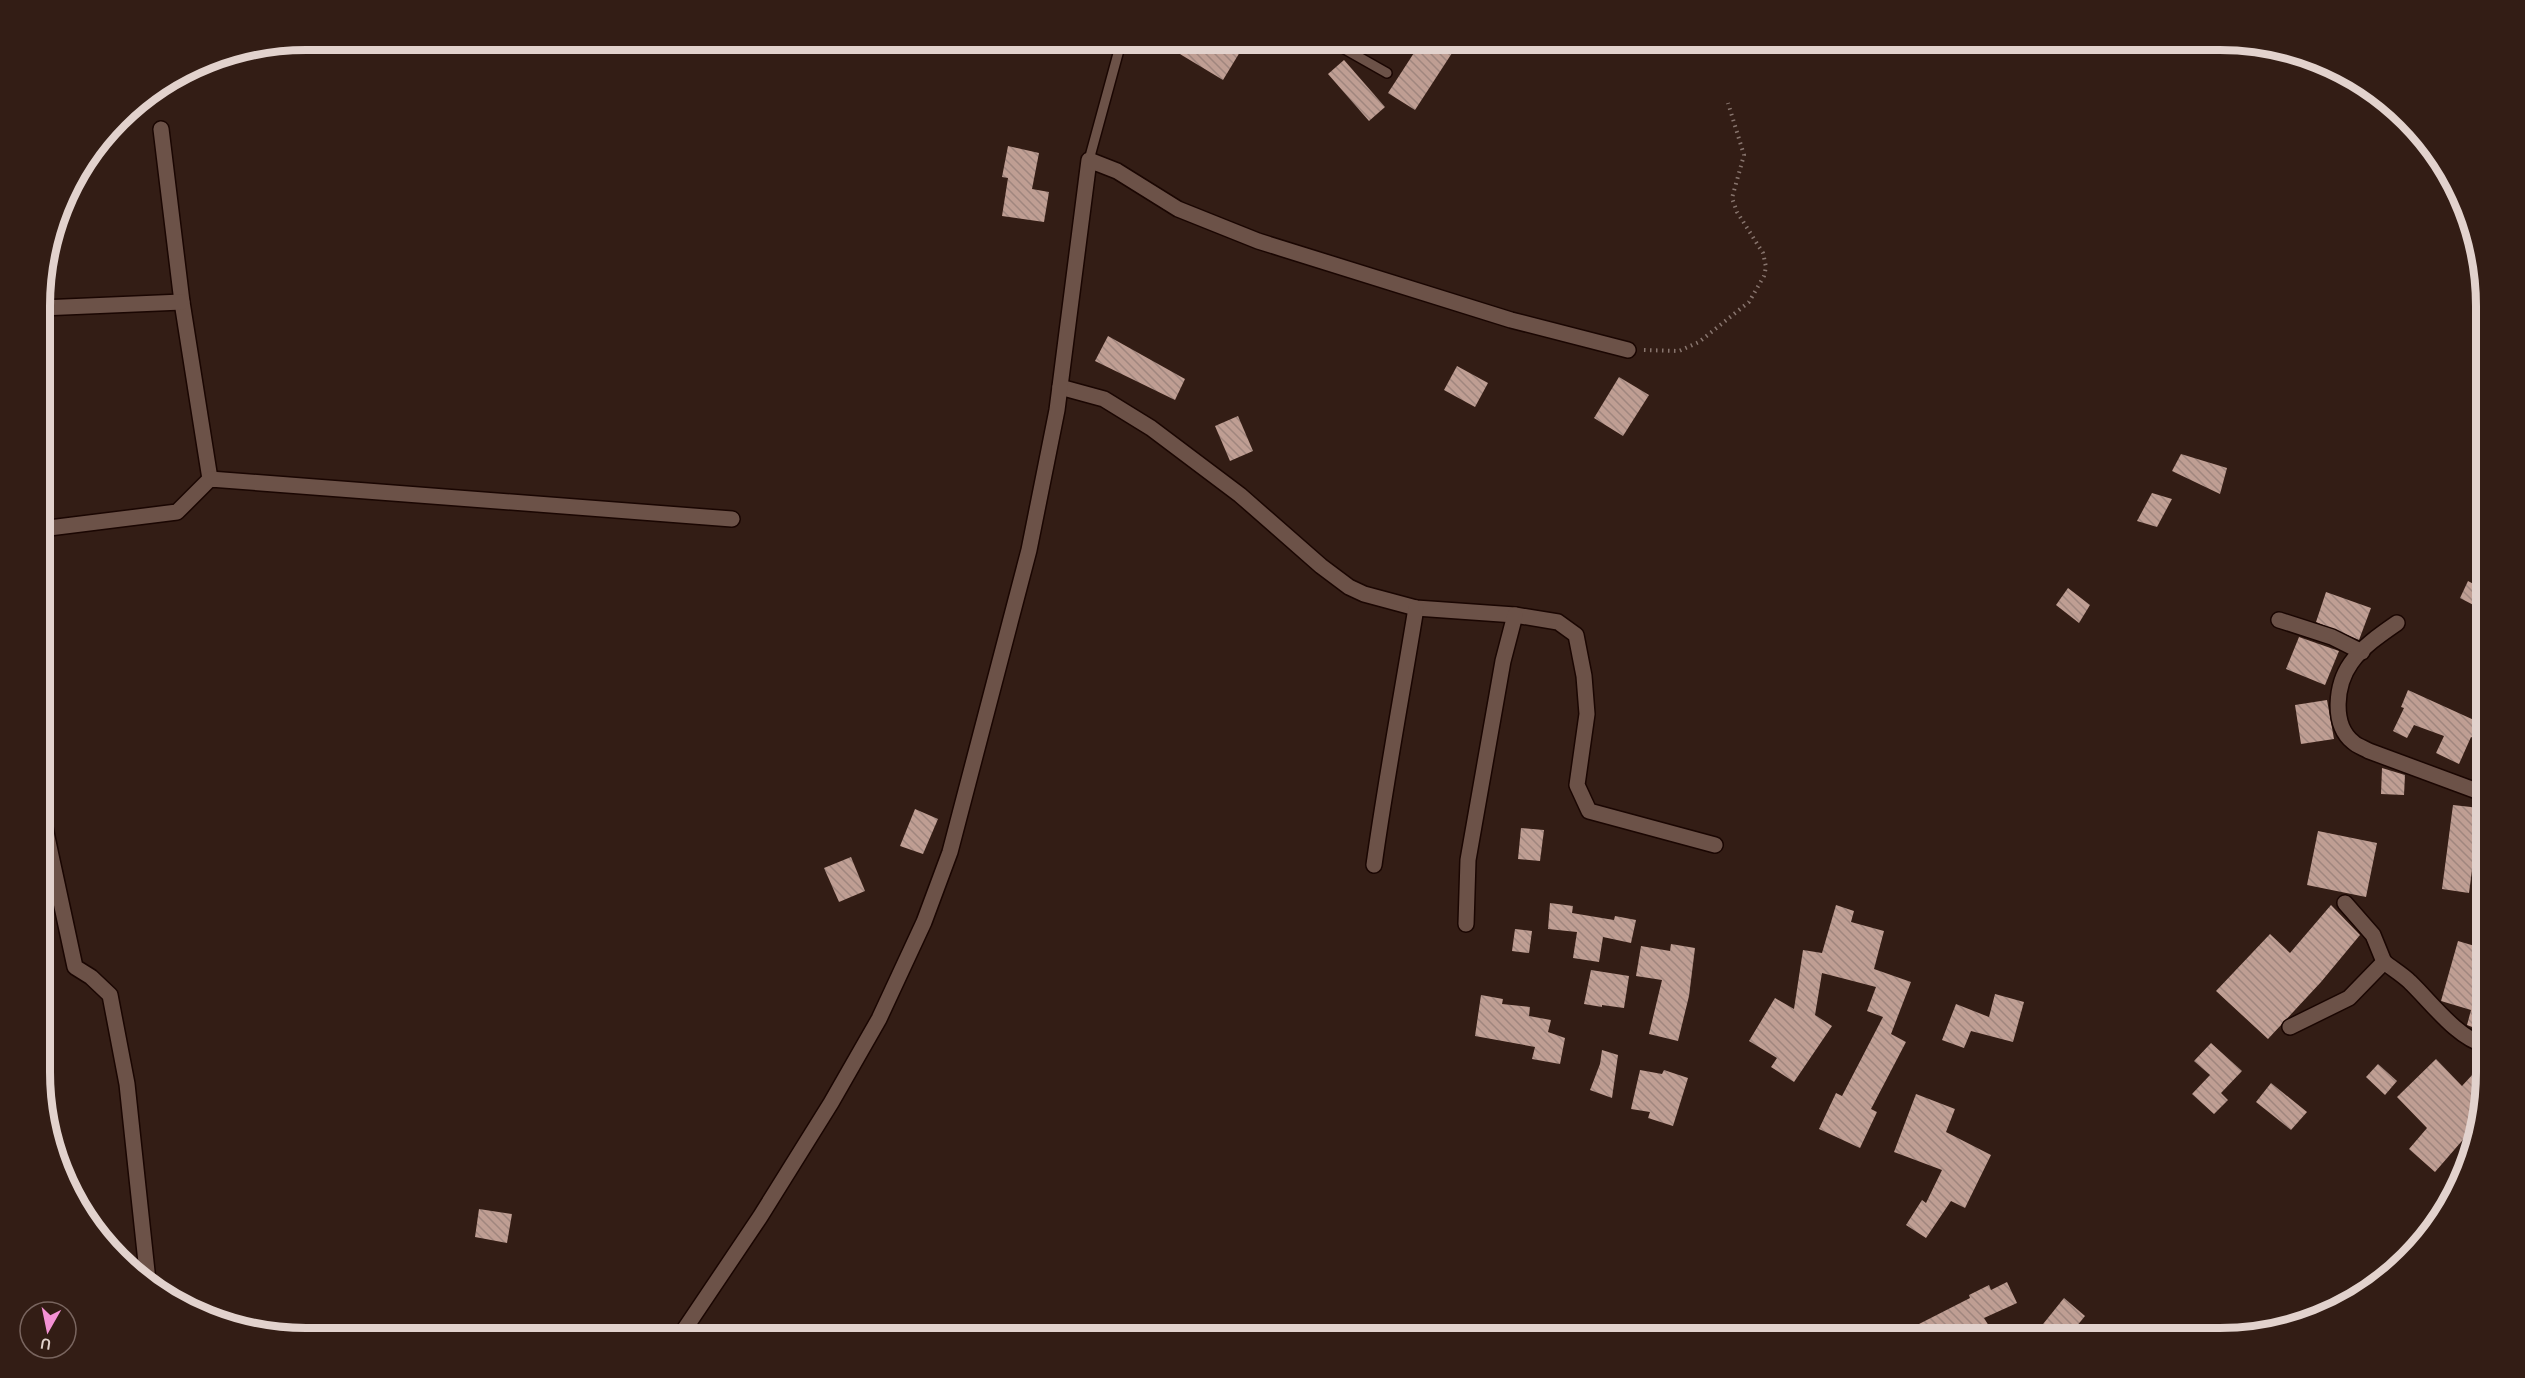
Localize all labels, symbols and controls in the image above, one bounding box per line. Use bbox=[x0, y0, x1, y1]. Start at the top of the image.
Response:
north arrow bbox=[18, 1300, 78, 1360]
text: U bbox=[39, 1334, 53, 1355]

